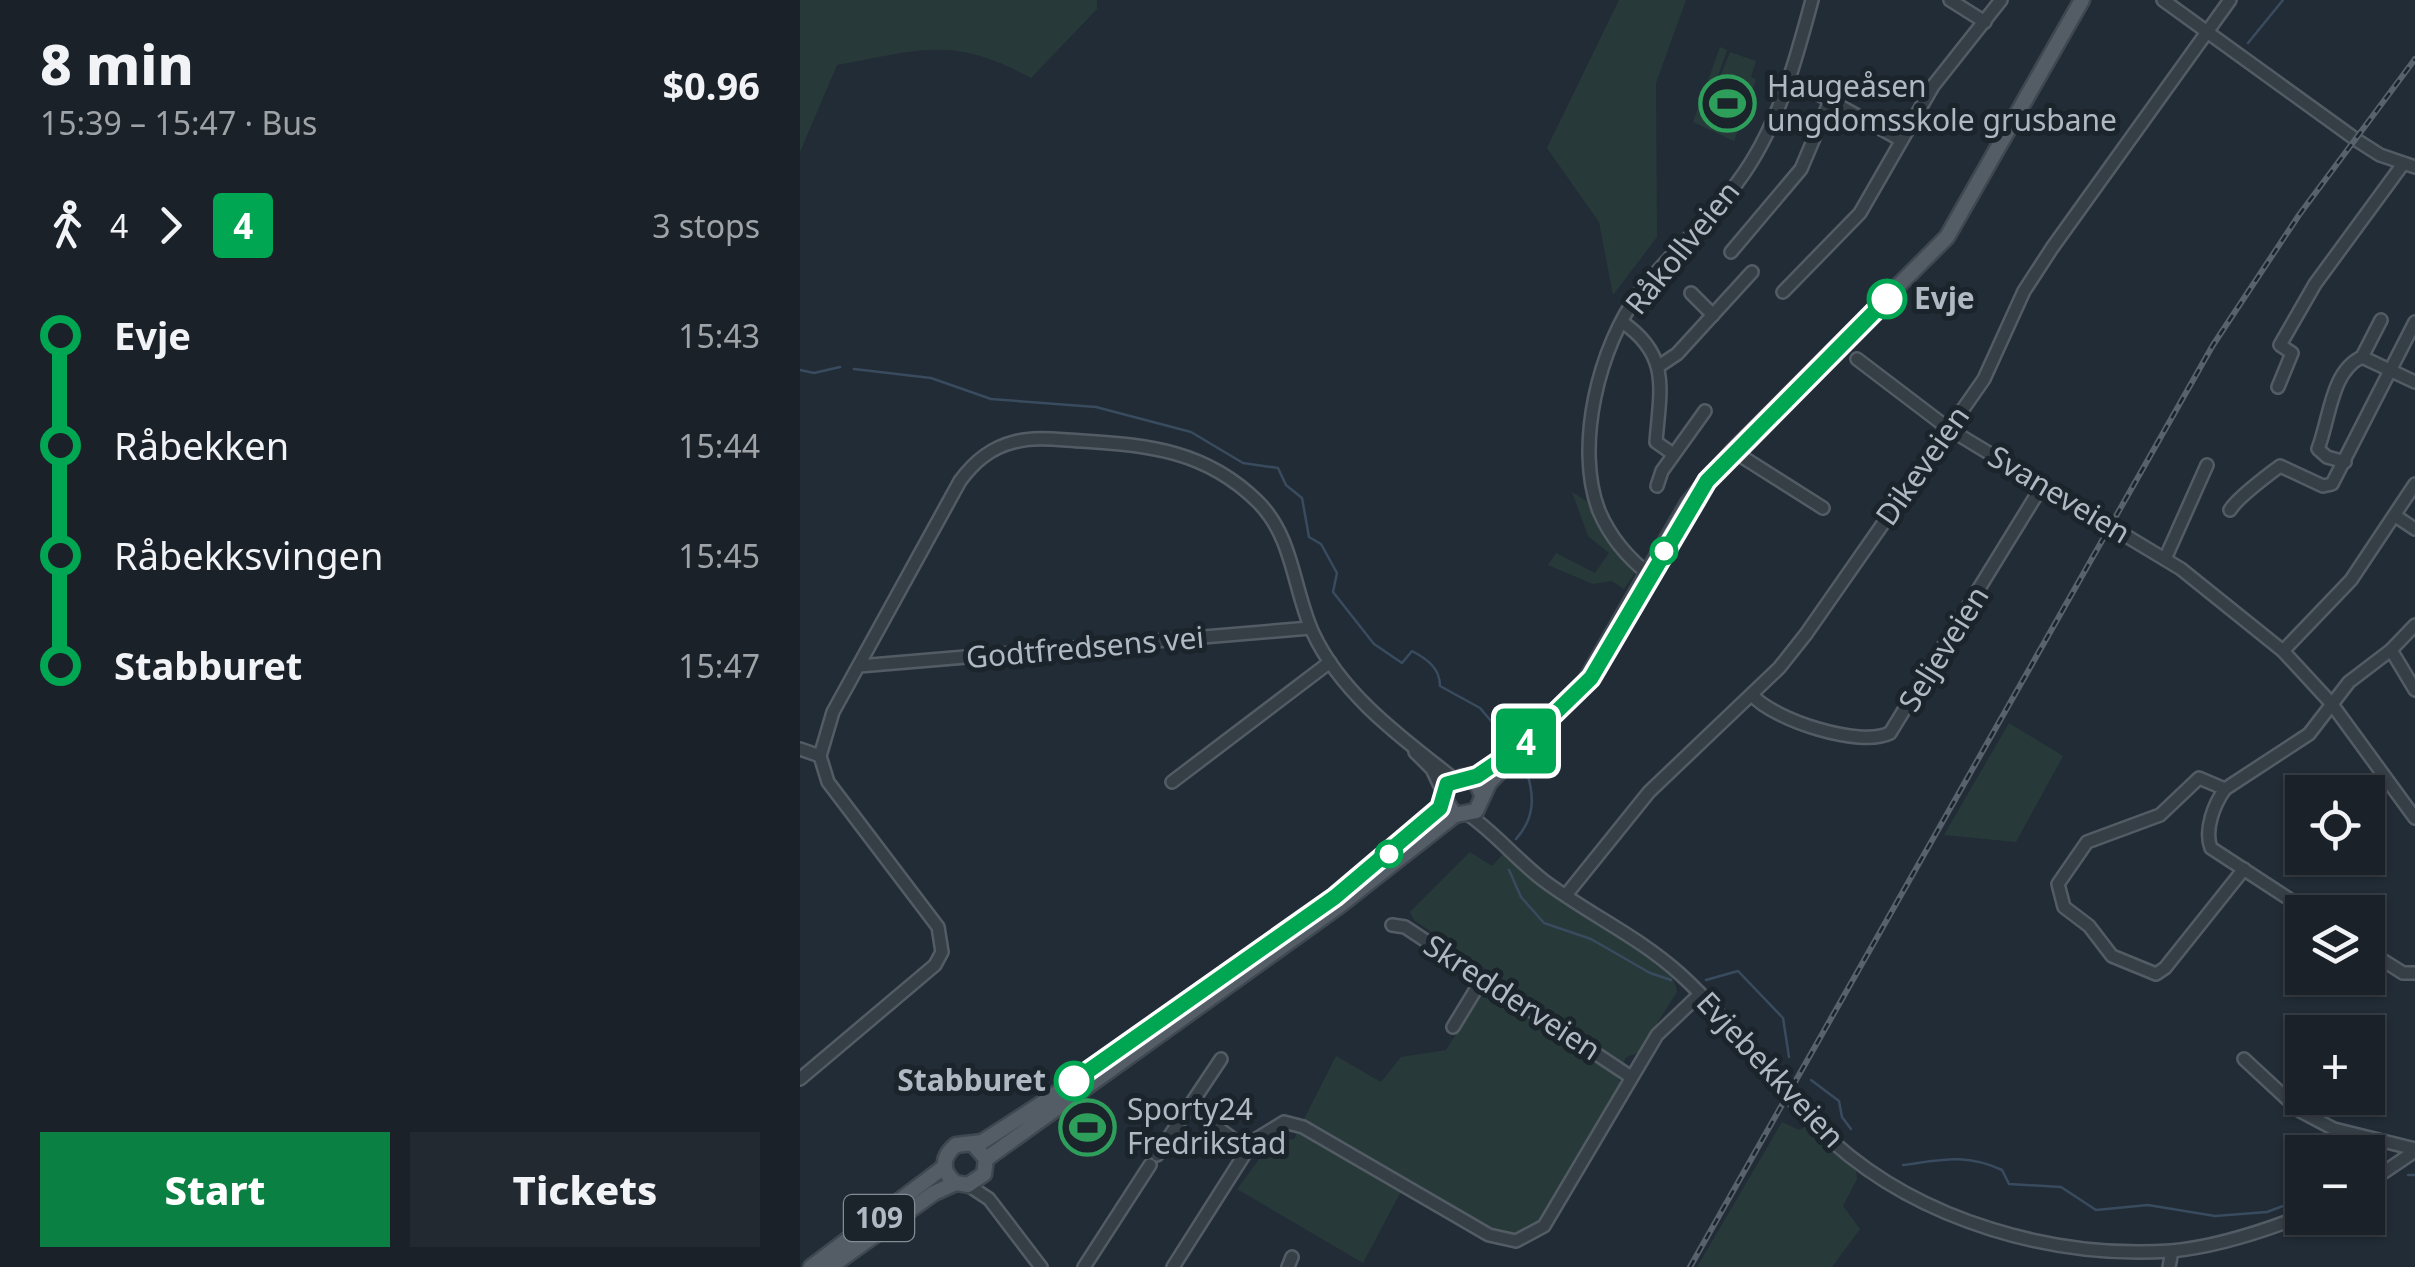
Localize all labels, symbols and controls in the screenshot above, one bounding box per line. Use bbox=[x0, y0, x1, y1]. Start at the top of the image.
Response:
text: 8 min bbox=[40, 26, 194, 101]
text: $0.96 bbox=[662, 59, 760, 111]
place label: Haugeåsen ungdomsskole grusbane bbox=[1767, 65, 2117, 140]
sports icon: Haugeåsen ungdomsskole grusbane bbox=[1698, 74, 1758, 134]
text: 15:39 – 15:47 · Bus bbox=[40, 101, 317, 144]
street label: Råkollveien bbox=[1615, 172, 1748, 322]
icon: walk bbox=[40, 198, 95, 253]
icon: forward bbox=[143, 198, 198, 253]
text: 4 bbox=[233, 202, 253, 249]
text: 4 bbox=[110, 204, 128, 247]
text: 3 stops bbox=[652, 204, 760, 247]
place label: Evje bbox=[1914, 277, 1975, 318]
marker: Evje bbox=[1868, 280, 1906, 318]
text: Evje bbox=[114, 309, 191, 361]
text: 15:43 bbox=[678, 314, 760, 357]
street label: Dikeveien bbox=[1866, 397, 1978, 533]
text: Råbekken bbox=[114, 419, 289, 471]
text: 15:44 bbox=[678, 424, 760, 467]
street label: Svaneveien bbox=[1981, 435, 2138, 552]
text: Råbekksvingen bbox=[114, 529, 383, 581]
text: 15:45 bbox=[678, 534, 760, 577]
unlabelled marker bbox=[1651, 538, 1677, 564]
street label: Seljeveien bbox=[1888, 578, 1997, 719]
street label: Godtfredsens vei bbox=[964, 616, 1206, 677]
text: Stabburet bbox=[114, 639, 302, 691]
text: 15:47 bbox=[678, 644, 760, 687]
line badge: 4 bbox=[1494, 708, 1558, 774]
text: 4 bbox=[1516, 718, 1536, 765]
map controls bbox=[2285, 775, 2385, 1235]
button: locate bbox=[2285, 775, 2385, 875]
unlabelled marker bbox=[1376, 841, 1402, 867]
button: layers bbox=[2285, 895, 2385, 995]
street label: Skredderveien bbox=[1417, 924, 1609, 1069]
street label: Evjebekkveien bbox=[1688, 982, 1854, 1156]
button: + bbox=[2285, 1015, 2385, 1115]
place label: Stabburet bbox=[897, 1059, 1046, 1100]
marker: Stabburet bbox=[1055, 1062, 1093, 1100]
place label: Sporty24 Fredrikstad bbox=[1127, 1088, 1286, 1163]
sports icon: Sporty24 Fredrikstad bbox=[1058, 1097, 1118, 1157]
button: Start bbox=[40, 1132, 390, 1247]
button: Tickets bbox=[410, 1132, 760, 1247]
button: − bbox=[2285, 1135, 2385, 1235]
road number: 109 bbox=[844, 1195, 914, 1241]

